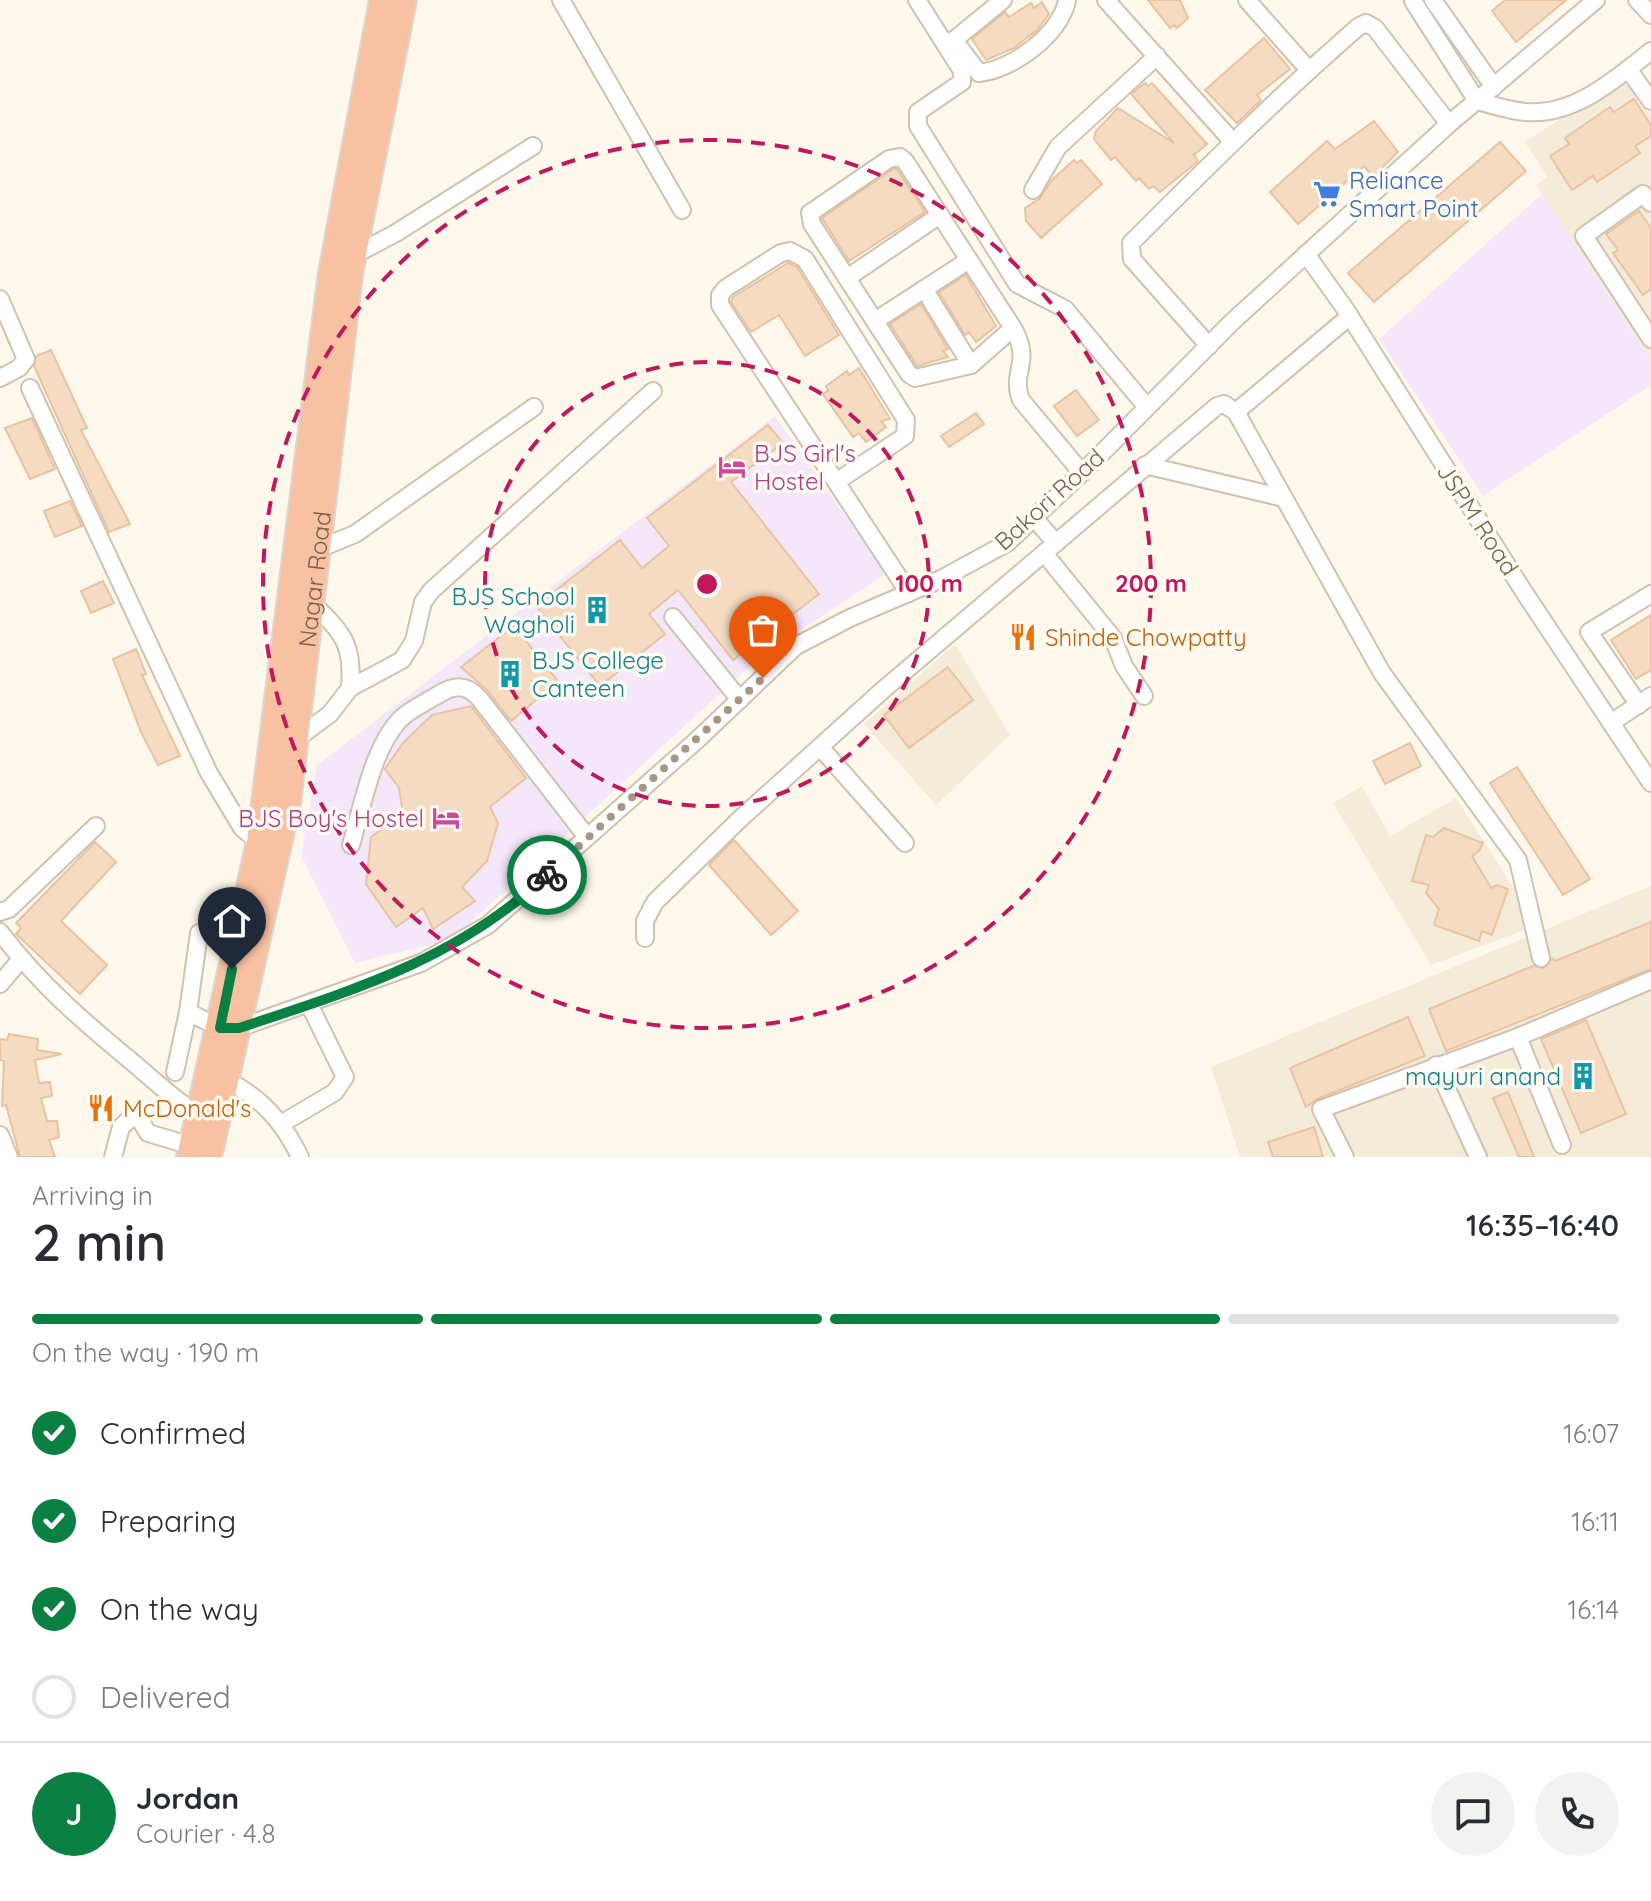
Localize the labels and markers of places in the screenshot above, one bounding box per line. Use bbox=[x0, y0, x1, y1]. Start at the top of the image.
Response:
place label: Reliance Smart Point bbox=[1349, 165, 1479, 223]
supermarket icon: Reliance Smart Point bbox=[1312, 179, 1342, 209]
place label: BJS Girl's Hostel bbox=[754, 438, 856, 496]
hotel icon: BJS Girl's Hostel bbox=[717, 452, 747, 482]
centre of rings bbox=[693, 570, 721, 598]
place label: BJS School Wagholi bbox=[452, 581, 575, 639]
building icon: BJS School Wagholi bbox=[582, 595, 612, 625]
pin bbox=[729, 596, 797, 678]
restaurant icon: Shinde Chowpatty bbox=[1008, 622, 1038, 652]
place label: Shinde Chowpatty bbox=[1045, 622, 1247, 652]
place label: BJS College Canteen bbox=[532, 645, 664, 703]
building icon: BJS College Canteen bbox=[495, 659, 525, 689]
place label: BJS Boy's Hostel bbox=[238, 803, 424, 833]
hotel icon: BJS Boy's Hostel bbox=[431, 803, 461, 833]
pin bbox=[198, 887, 266, 969]
place label: mayuri anand bbox=[1405, 1061, 1561, 1091]
building icon: mayuri anand bbox=[1568, 1061, 1598, 1091]
restaurant icon: McDonald's bbox=[86, 1093, 116, 1123]
place label: McDonald's bbox=[123, 1093, 251, 1123]

